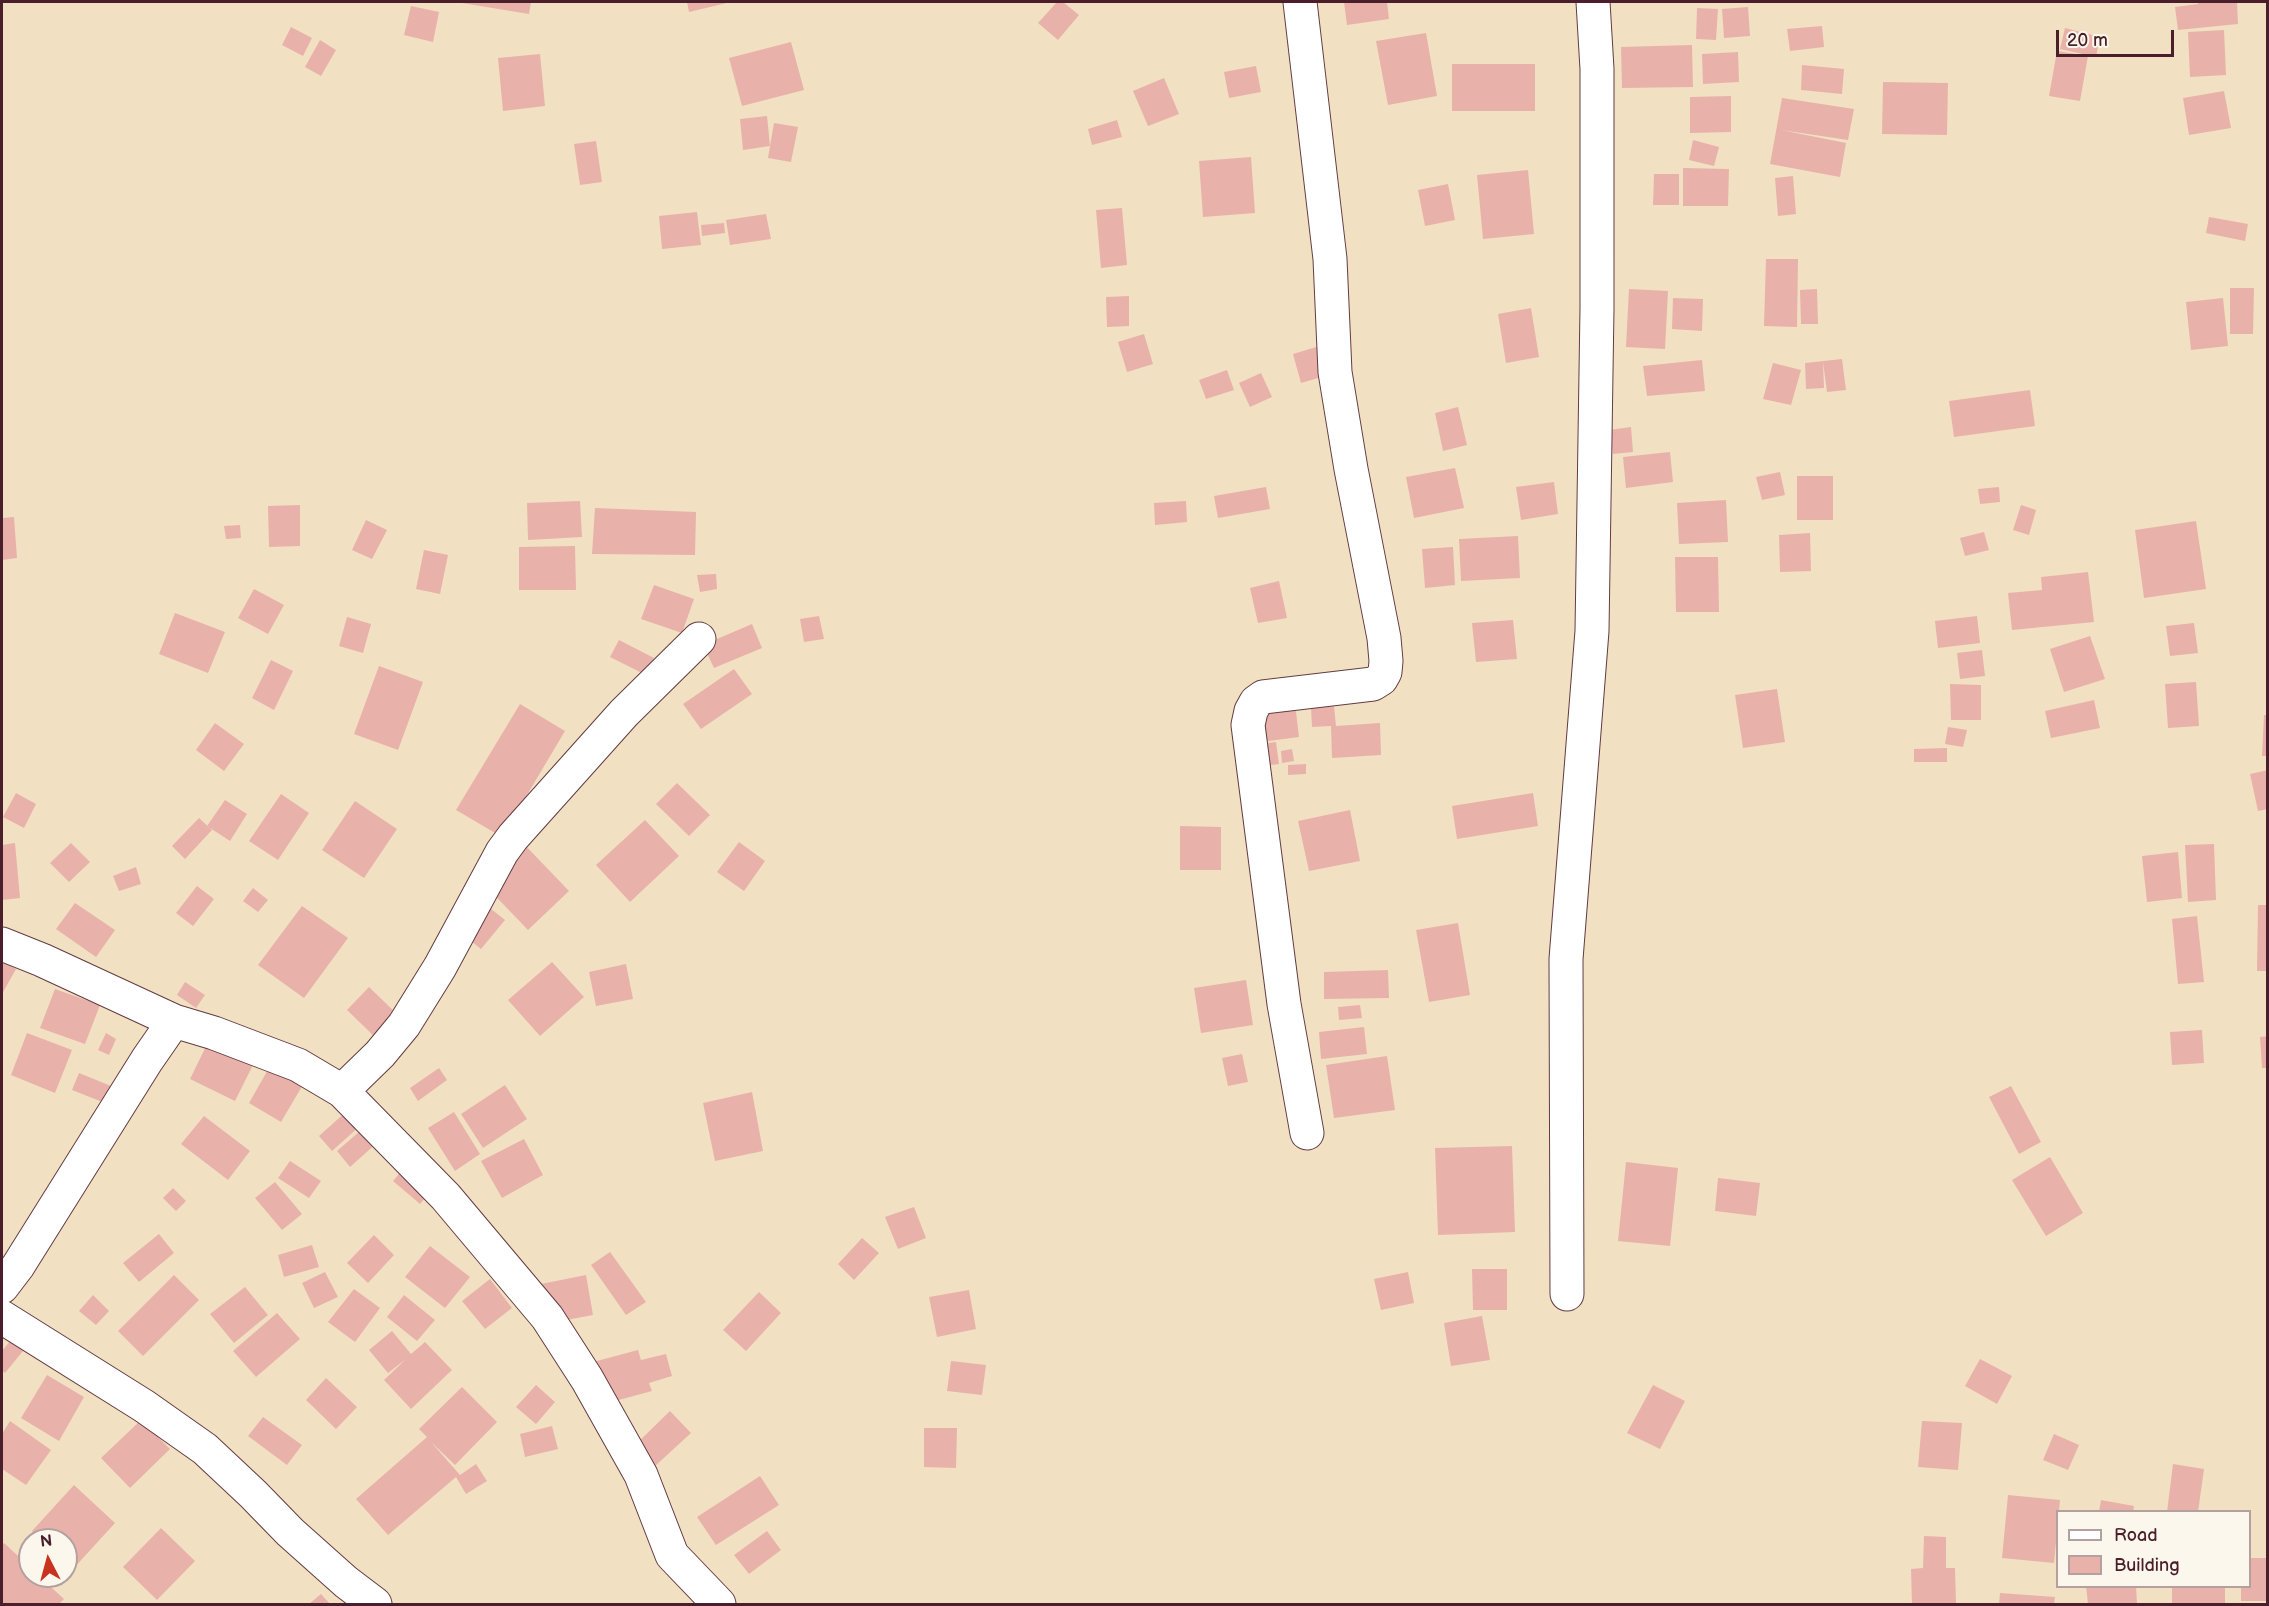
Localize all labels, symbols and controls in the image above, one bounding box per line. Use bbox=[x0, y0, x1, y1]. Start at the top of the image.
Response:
scale bar bbox=[2059, 18, 2178, 56]
text: 20 m bbox=[2067, 30, 2108, 51]
legend bbox=[2056, 1510, 2251, 1588]
text: Road bbox=[2114, 1525, 2158, 1546]
north arrow bbox=[18, 1528, 78, 1588]
text: N bbox=[39, 1532, 53, 1552]
text: Building bbox=[2114, 1555, 2180, 1576]

